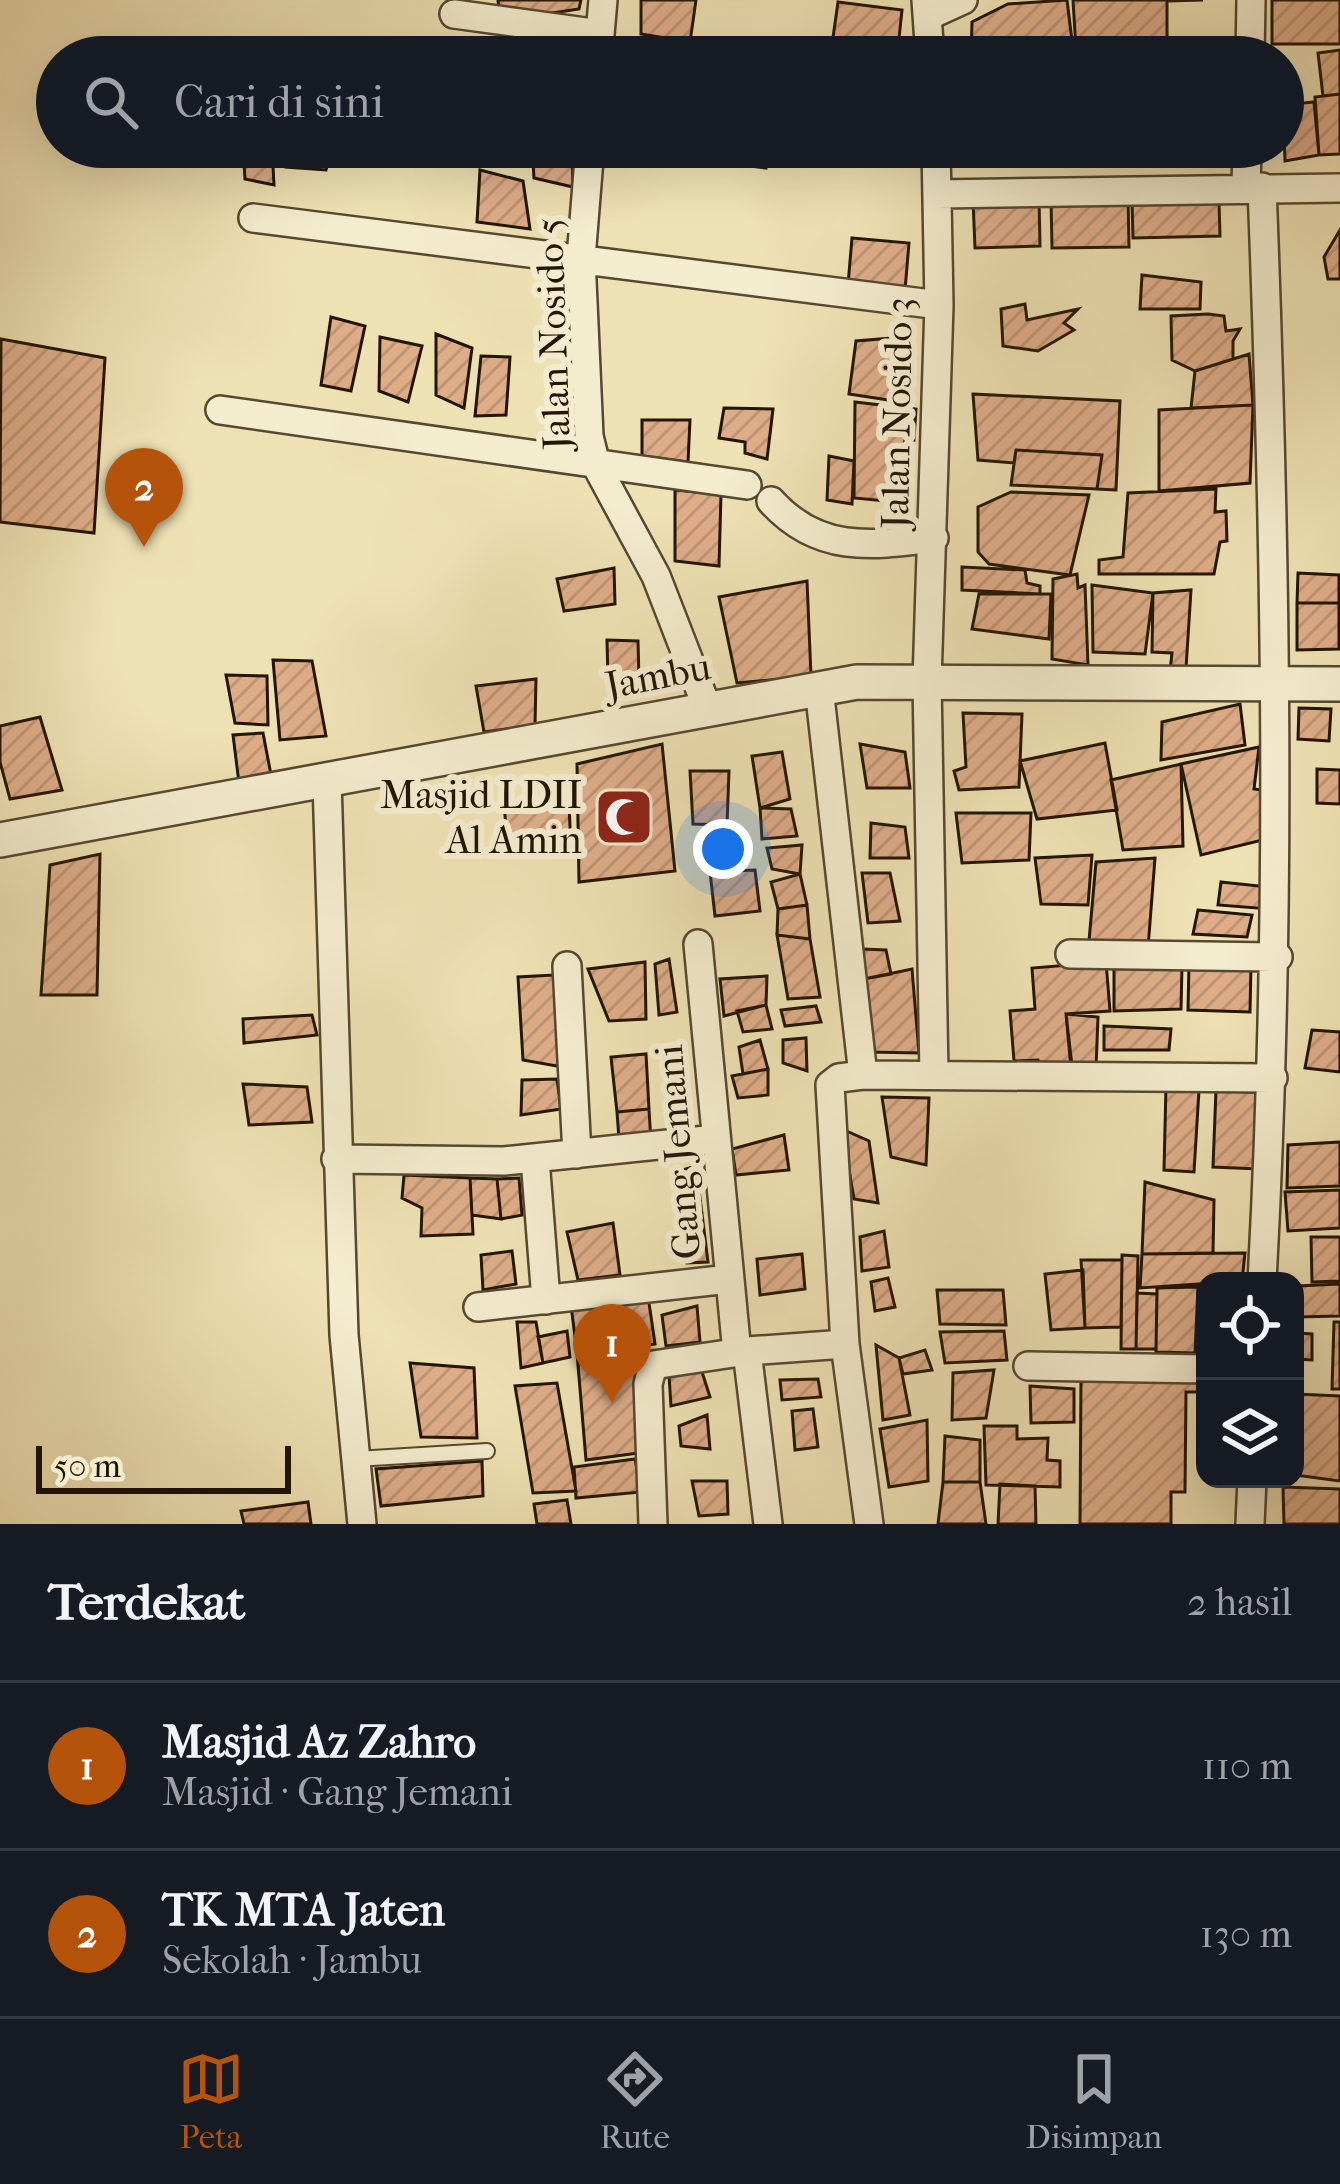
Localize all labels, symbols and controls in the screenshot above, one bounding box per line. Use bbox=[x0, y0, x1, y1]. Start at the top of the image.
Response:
search box bbox=[36, 36, 1304, 168]
icon: search bbox=[78, 69, 144, 135]
text: Cari di sini bbox=[174, 76, 384, 129]
street label: Jalan Nosido 5 bbox=[526, 217, 580, 454]
street label: Jalan Nosido 3 bbox=[872, 297, 922, 532]
pin: 2 bbox=[105, 448, 183, 547]
street label: Jambu bbox=[598, 643, 715, 709]
place label: Masjid LDII Al Amin bbox=[380, 772, 582, 863]
mosque icon: Masjid LDII Al Amin bbox=[593, 786, 655, 848]
your location bbox=[693, 819, 753, 879]
street label: Gang Jemani bbox=[646, 1042, 710, 1261]
map controls bbox=[1196, 1272, 1304, 1488]
button: locate bbox=[1196, 1272, 1304, 1380]
pin: 1 bbox=[573, 1304, 651, 1403]
button: layers bbox=[1196, 1380, 1304, 1488]
scale bar bbox=[36, 1440, 291, 1493]
text: 50 m bbox=[54, 1447, 121, 1486]
text: Terdekat bbox=[48, 1572, 245, 1632]
text: 2 hasil bbox=[1187, 1579, 1292, 1625]
text: Masjid Az Zahro bbox=[162, 1716, 476, 1769]
text: 1 bbox=[80, 1743, 94, 1789]
text: 110 m bbox=[1202, 1743, 1292, 1789]
text: Masjid · Gang Jemani bbox=[162, 1769, 512, 1815]
text: TK MTA Jaten bbox=[162, 1884, 445, 1937]
text: 2 bbox=[77, 1911, 97, 1957]
text: 130 m bbox=[1200, 1911, 1292, 1957]
text: Sekolah · Jambu bbox=[162, 1937, 422, 1983]
tab: Peta bbox=[178, 2046, 244, 2157]
tab: Rute bbox=[600, 2046, 670, 2157]
tab: Disimpan bbox=[1025, 2046, 1162, 2157]

